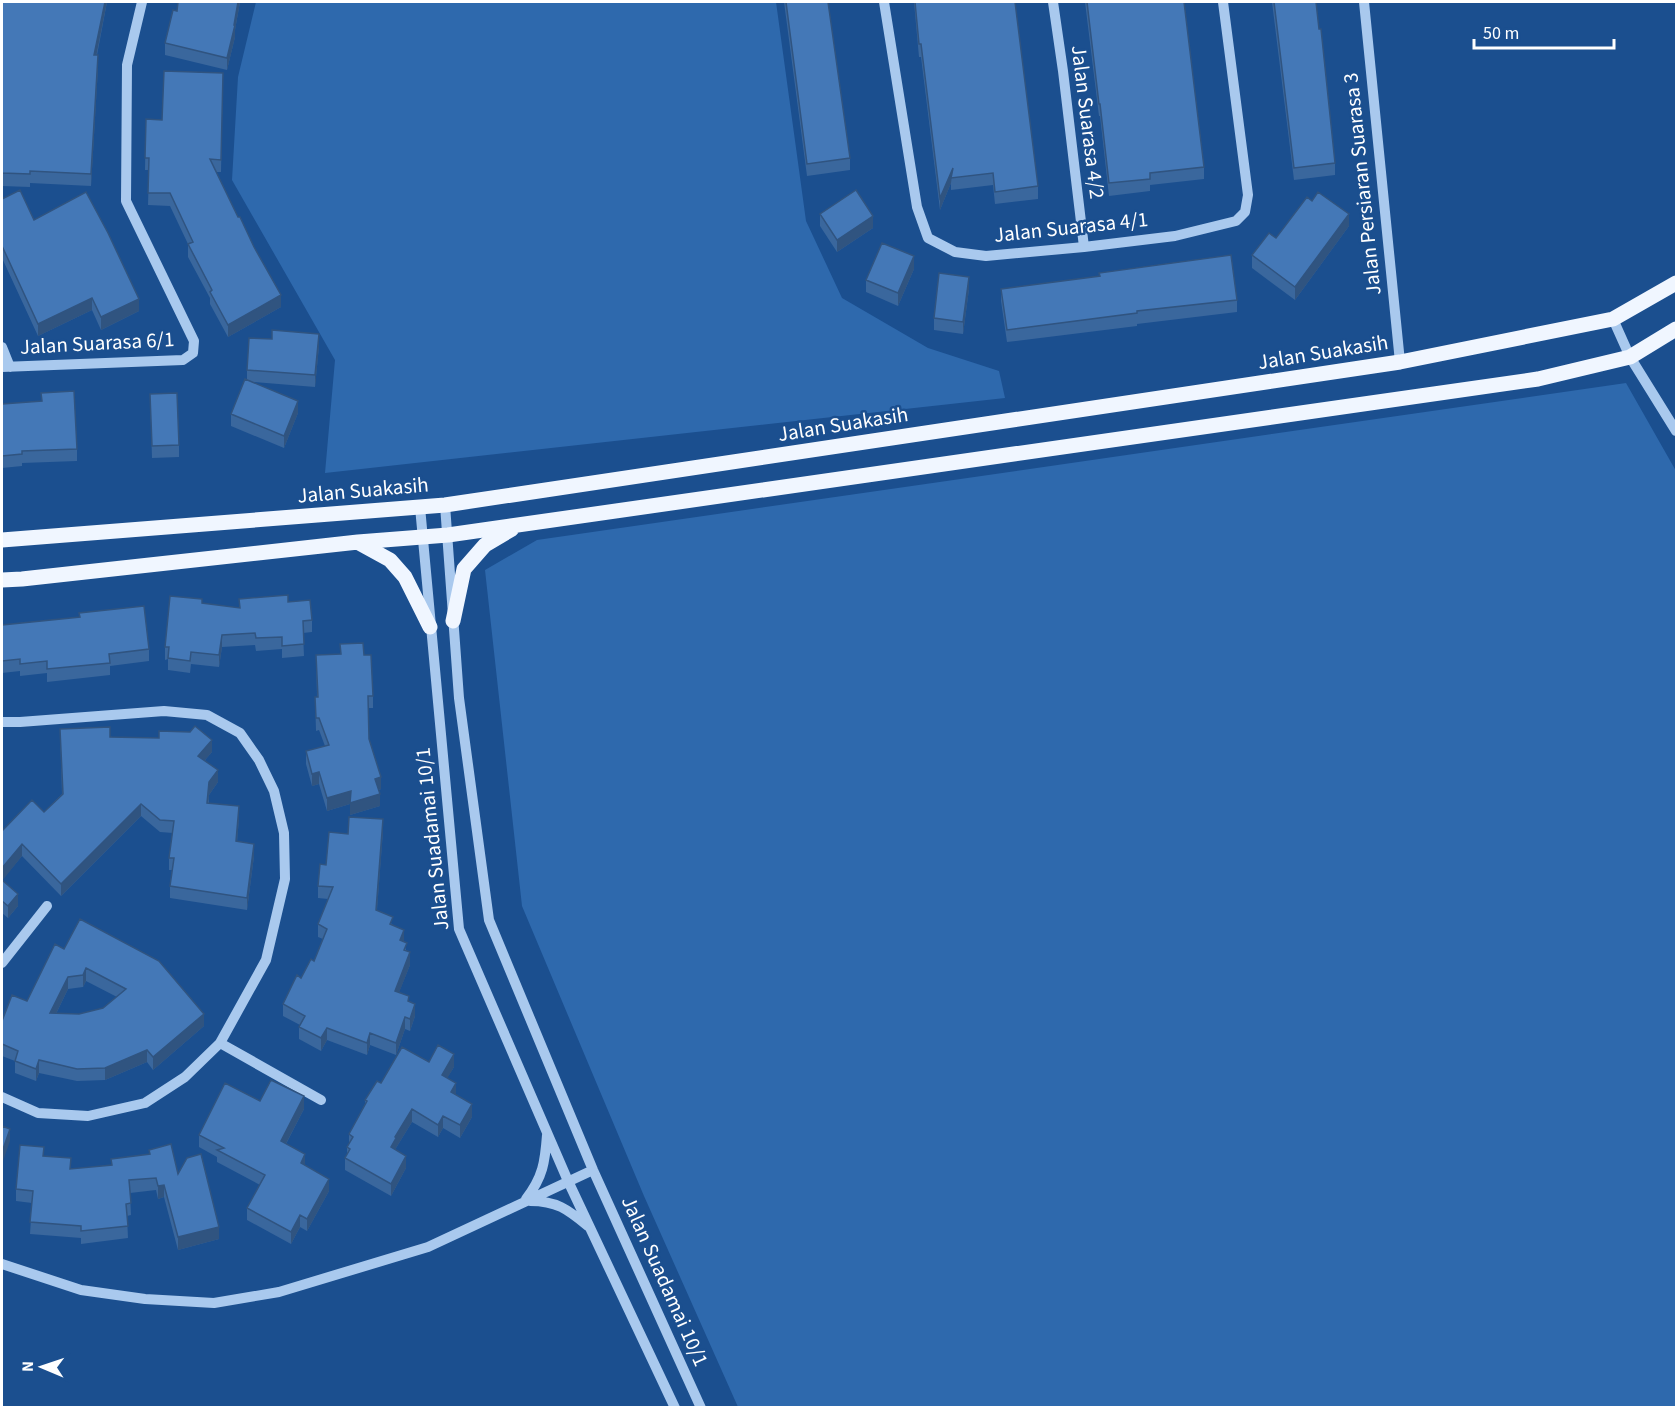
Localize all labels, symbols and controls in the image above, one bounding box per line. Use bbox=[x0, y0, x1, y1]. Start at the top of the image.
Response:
scale bar bbox=[1474, 12, 1614, 50]
text: 50 m bbox=[1483, 21, 1519, 46]
street label: Jalan Suarasa 4/2 bbox=[1064, 43, 1112, 201]
street label: Jalan Persiaran Suarasa 3 bbox=[1335, 71, 1389, 297]
street label: Jalan Suarasa 4/1 bbox=[993, 204, 1149, 250]
street label: Jalan Suarasa 6/1 bbox=[19, 324, 175, 362]
street label: Jalan Suakasih bbox=[1256, 327, 1390, 377]
street label: Jalan Suakasih bbox=[776, 399, 910, 449]
street label: Jalan Suakasih bbox=[296, 469, 430, 511]
street label: Jalan Suadamai 10/1 bbox=[407, 746, 457, 932]
street label: Jalan Suadamai 10/1 bbox=[614, 1191, 716, 1371]
north arrow bbox=[12, 1337, 72, 1397]
text: N bbox=[17, 1361, 39, 1372]

